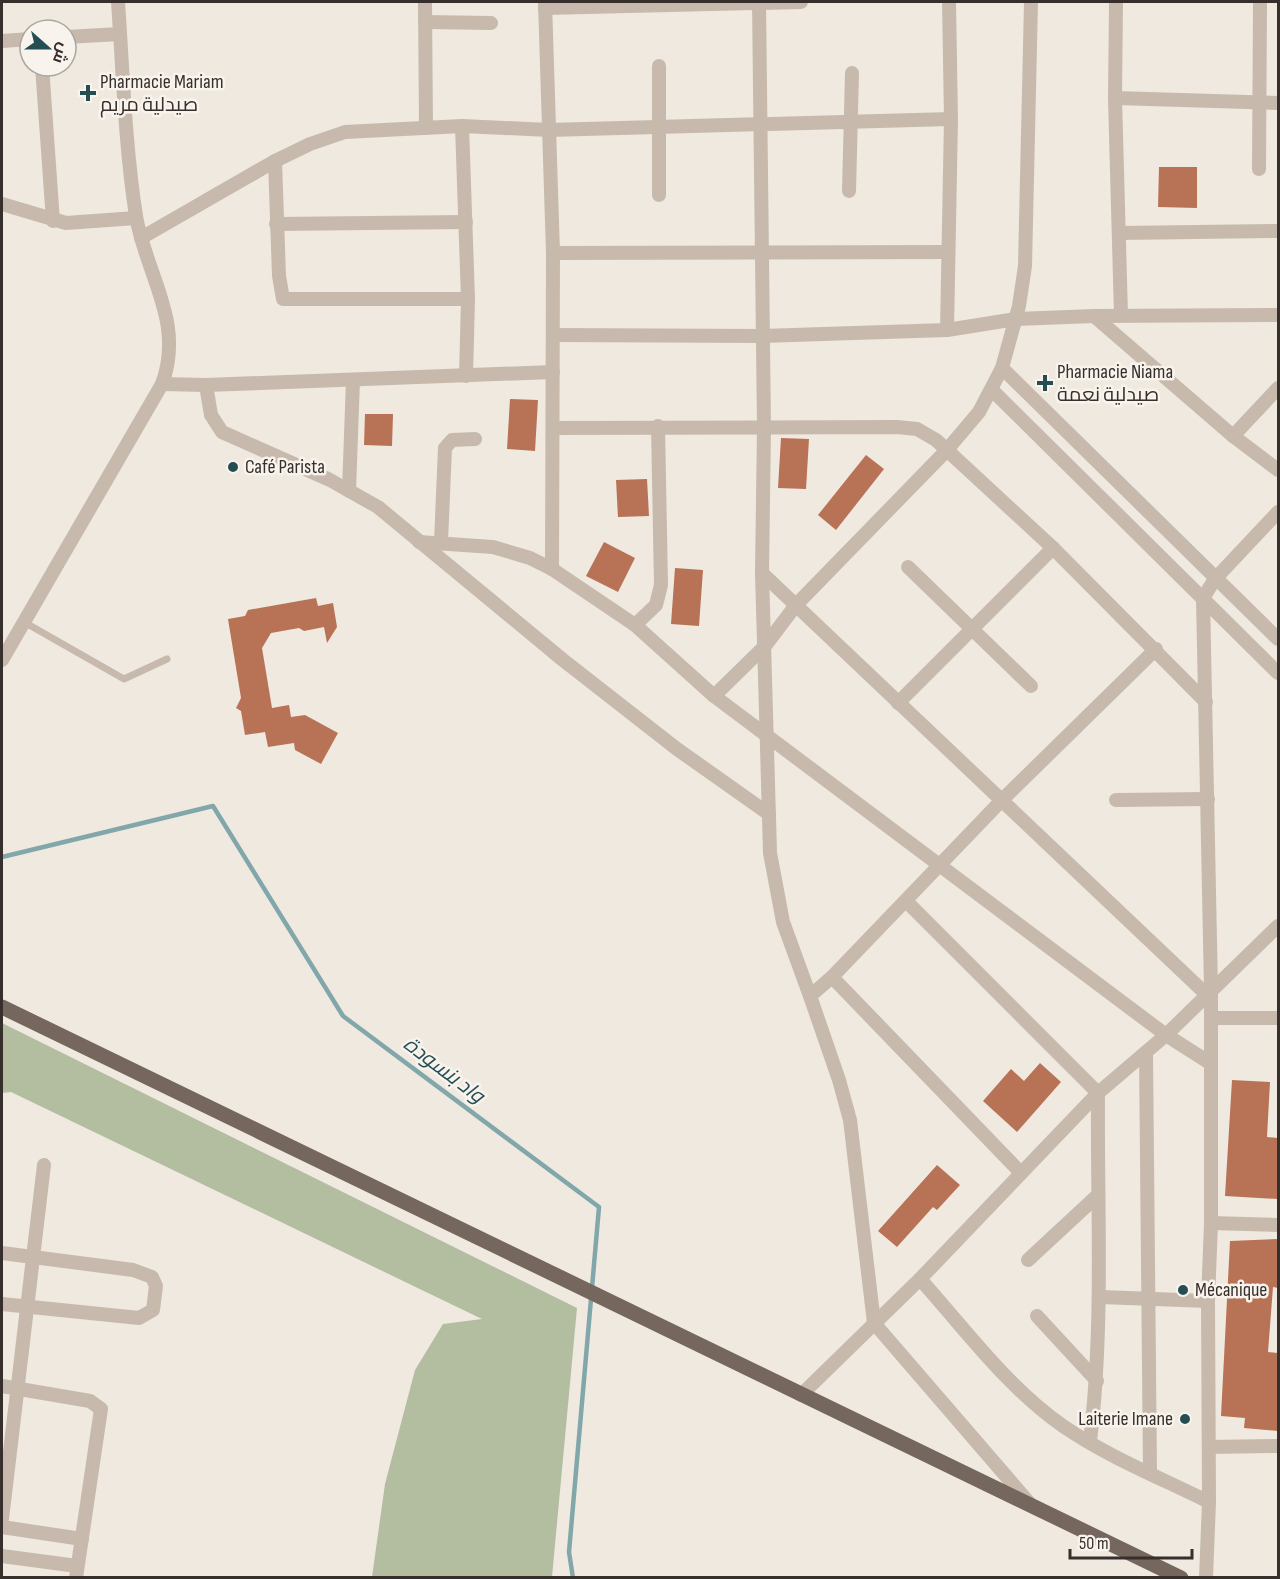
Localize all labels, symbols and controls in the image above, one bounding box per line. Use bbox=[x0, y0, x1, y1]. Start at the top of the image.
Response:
north arrow bbox=[18, 18, 78, 78]
text: ش bbox=[48, 40, 73, 66]
place label: Pharmacie Mariam صيدلية مريم bbox=[100, 70, 224, 118]
marker: Pharmacie Mariam صيدلية مريم bbox=[81, 86, 95, 100]
place label: Pharmacie Niama صيدلية نعمة bbox=[1057, 360, 1173, 407]
marker: Pharmacie Niama صيدلية نعمة bbox=[1038, 376, 1052, 390]
place label: Café Parista bbox=[245, 455, 325, 479]
marker: Café Parista bbox=[226, 460, 240, 474]
water label: واد بنسودة bbox=[399, 1031, 491, 1109]
place label: Mécanique bbox=[1195, 1278, 1267, 1302]
marker: Mécanique bbox=[1176, 1283, 1190, 1297]
place label: Laiterie Imane bbox=[1078, 1407, 1173, 1431]
marker: Laiterie Imane bbox=[1178, 1412, 1192, 1426]
scale bar bbox=[1070, 1522, 1192, 1560]
text: 50 m bbox=[1079, 1533, 1109, 1554]

